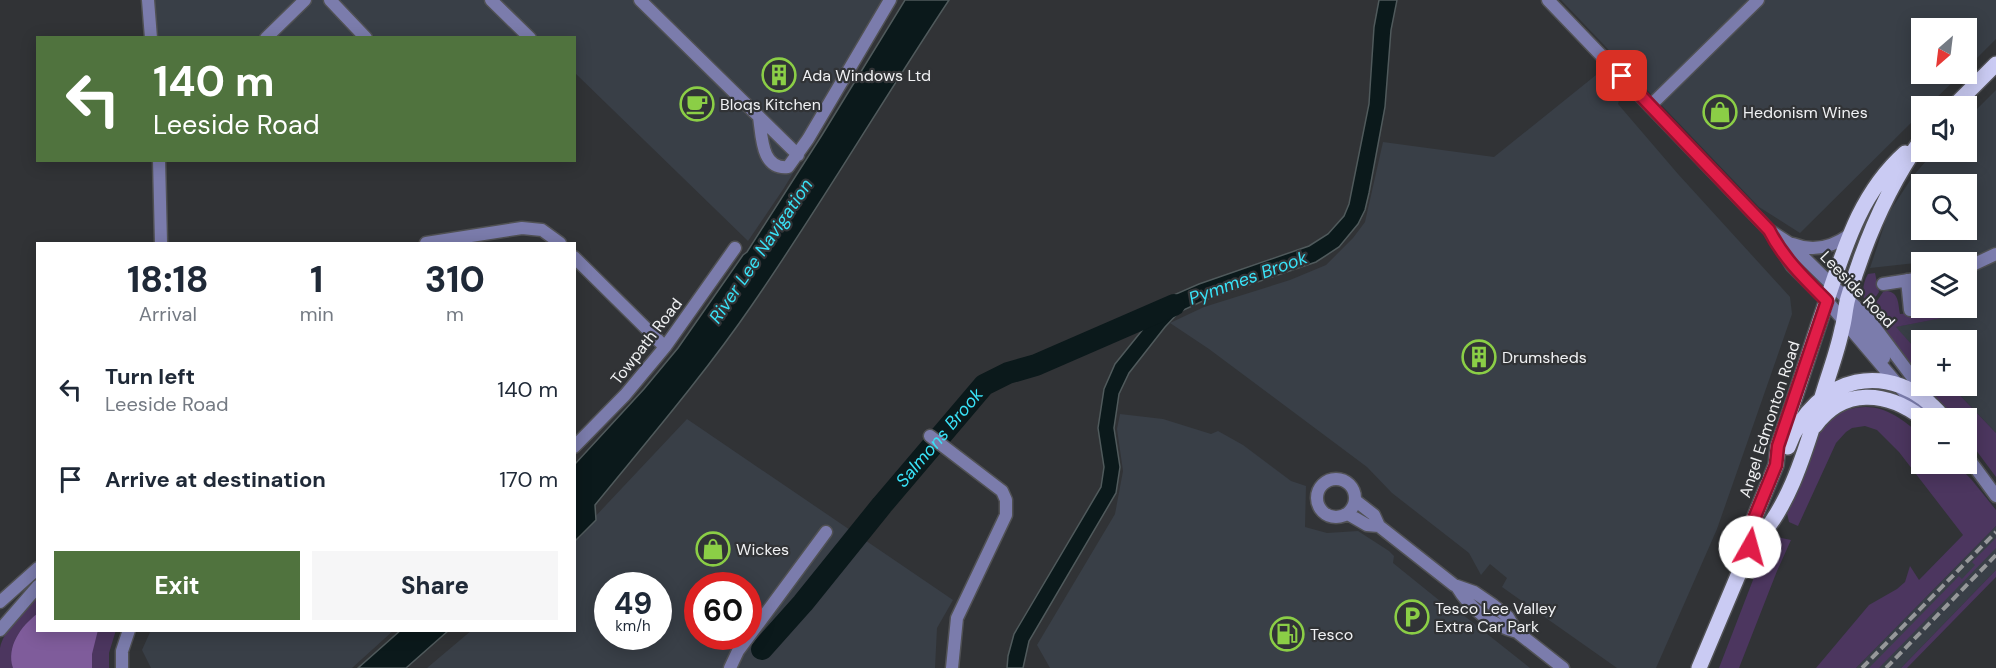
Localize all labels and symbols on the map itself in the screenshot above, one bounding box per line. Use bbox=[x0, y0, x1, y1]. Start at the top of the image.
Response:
north arrow bbox=[1911, 18, 1977, 84]
pin bbox=[1596, 50, 1647, 101]
building icon: Ada Windows Ltd bbox=[761, 57, 797, 93]
place label: Ada Windows Ltd bbox=[802, 65, 931, 86]
cafe icon: Bloqs Kitchen bbox=[679, 86, 715, 122]
place label: Bloqs Kitchen bbox=[720, 94, 821, 115]
shop icon: Hedonism Wines bbox=[1702, 94, 1738, 130]
place label: Hedonism Wines bbox=[1743, 102, 1868, 123]
water label: River Lee Navigation bbox=[704, 174, 818, 328]
water label: Pymmes Brook bbox=[1185, 245, 1311, 311]
street label: Leeside Road bbox=[1816, 247, 1900, 332]
street label: Towpath Road bbox=[606, 294, 687, 389]
street label: Angel Edmonton Road bbox=[1734, 338, 1805, 500]
building icon: Drumsheds bbox=[1461, 339, 1497, 375]
place label: Drumsheds bbox=[1502, 347, 1587, 368]
water label: Salmons Brook bbox=[890, 382, 989, 492]
position arrow bbox=[1718, 515, 1782, 579]
shop icon: Wickes bbox=[695, 531, 731, 567]
place label: Wickes bbox=[736, 539, 789, 560]
speed limit sign: 60 bbox=[684, 572, 762, 650]
place label: Tesco Lee Valley Extra Car Park bbox=[1435, 598, 1556, 637]
parking icon: Tesco Lee Valley Extra Car Park bbox=[1394, 599, 1430, 635]
fuel station icon: Tesco bbox=[1269, 616, 1305, 652]
place label: Tesco bbox=[1310, 624, 1353, 645]

